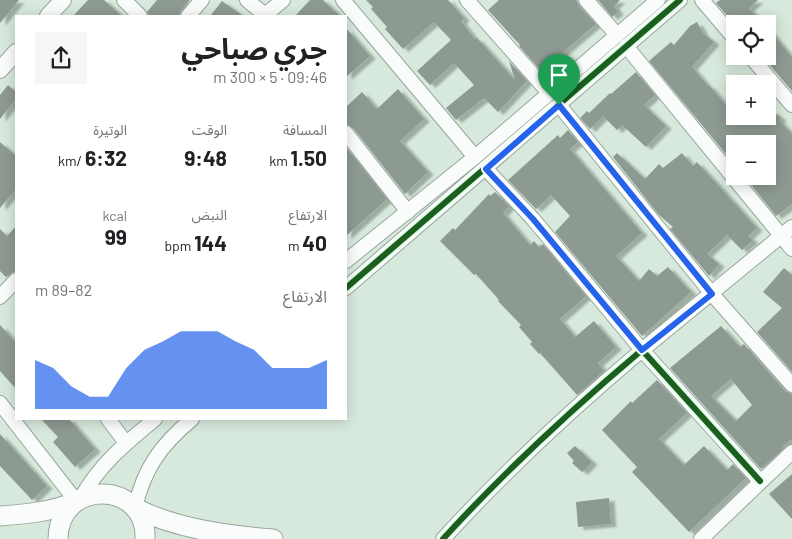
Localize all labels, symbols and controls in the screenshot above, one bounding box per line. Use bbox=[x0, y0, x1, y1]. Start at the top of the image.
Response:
map controls bbox=[726, 15, 776, 185]
button: locate bbox=[726, 15, 776, 65]
text: جري صباحي bbox=[181, 31, 327, 65]
button: share bbox=[35, 32, 87, 84]
pin bbox=[538, 54, 580, 105]
icon: arrive bbox=[545, 61, 573, 89]
text: 09:46 · 5 × 300 m bbox=[213, 67, 327, 86]
button: + bbox=[726, 75, 776, 125]
text: الوتيرة bbox=[93, 121, 127, 138]
text: الوقت bbox=[192, 121, 227, 138]
text: المسافة bbox=[283, 121, 327, 138]
button: − bbox=[726, 135, 776, 185]
text: 6:32 bbox=[85, 145, 127, 170]
text: 9:48 bbox=[184, 145, 227, 170]
text: 1.50 bbox=[291, 145, 327, 170]
text: /km bbox=[58, 152, 85, 169]
text: km bbox=[269, 152, 291, 169]
text: النبض bbox=[191, 206, 227, 223]
text: الارتفاع bbox=[289, 206, 327, 223]
text: kcal bbox=[103, 207, 127, 224]
text: 99 bbox=[105, 224, 127, 249]
text: 144 bbox=[194, 230, 227, 255]
text: 40 bbox=[302, 230, 327, 255]
text: bpm bbox=[164, 237, 194, 254]
text: m bbox=[288, 237, 302, 254]
text: 82–89 m bbox=[35, 280, 92, 299]
text: الارتفاع bbox=[283, 286, 327, 305]

